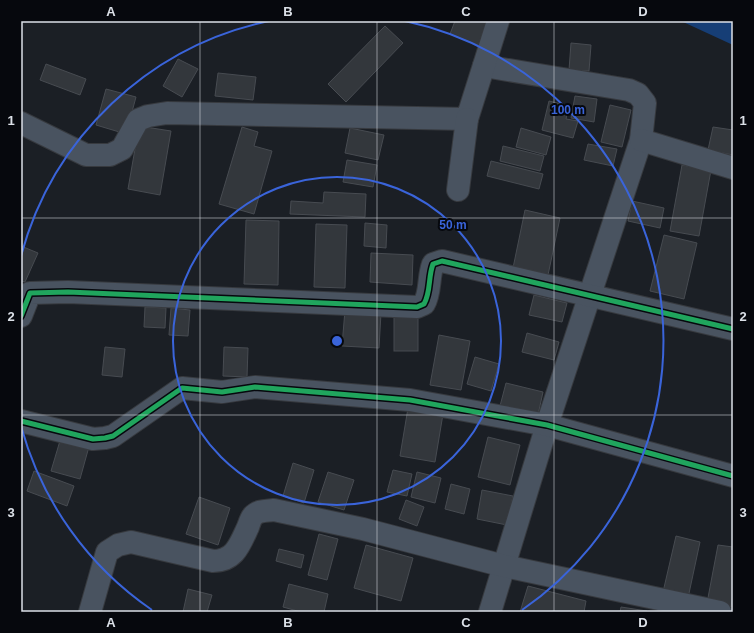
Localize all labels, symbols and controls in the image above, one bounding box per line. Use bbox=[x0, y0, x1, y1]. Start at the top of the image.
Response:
text: A bbox=[106, 4, 116, 19]
text: B bbox=[283, 4, 293, 19]
text: C bbox=[461, 4, 471, 19]
text: D bbox=[638, 4, 648, 19]
text: 100 m bbox=[551, 103, 585, 117]
text: 1 bbox=[7, 113, 15, 128]
text: 1 bbox=[739, 113, 747, 128]
text: 50 m bbox=[439, 218, 467, 232]
text: 2 bbox=[7, 309, 15, 324]
text: 2 bbox=[739, 309, 747, 324]
centre of rings bbox=[330, 334, 344, 348]
text: 3 bbox=[7, 505, 15, 520]
text: 3 bbox=[739, 505, 747, 520]
text: A bbox=[106, 615, 116, 630]
text: B bbox=[283, 615, 293, 630]
text: C bbox=[461, 615, 471, 630]
text: D bbox=[638, 615, 648, 630]

